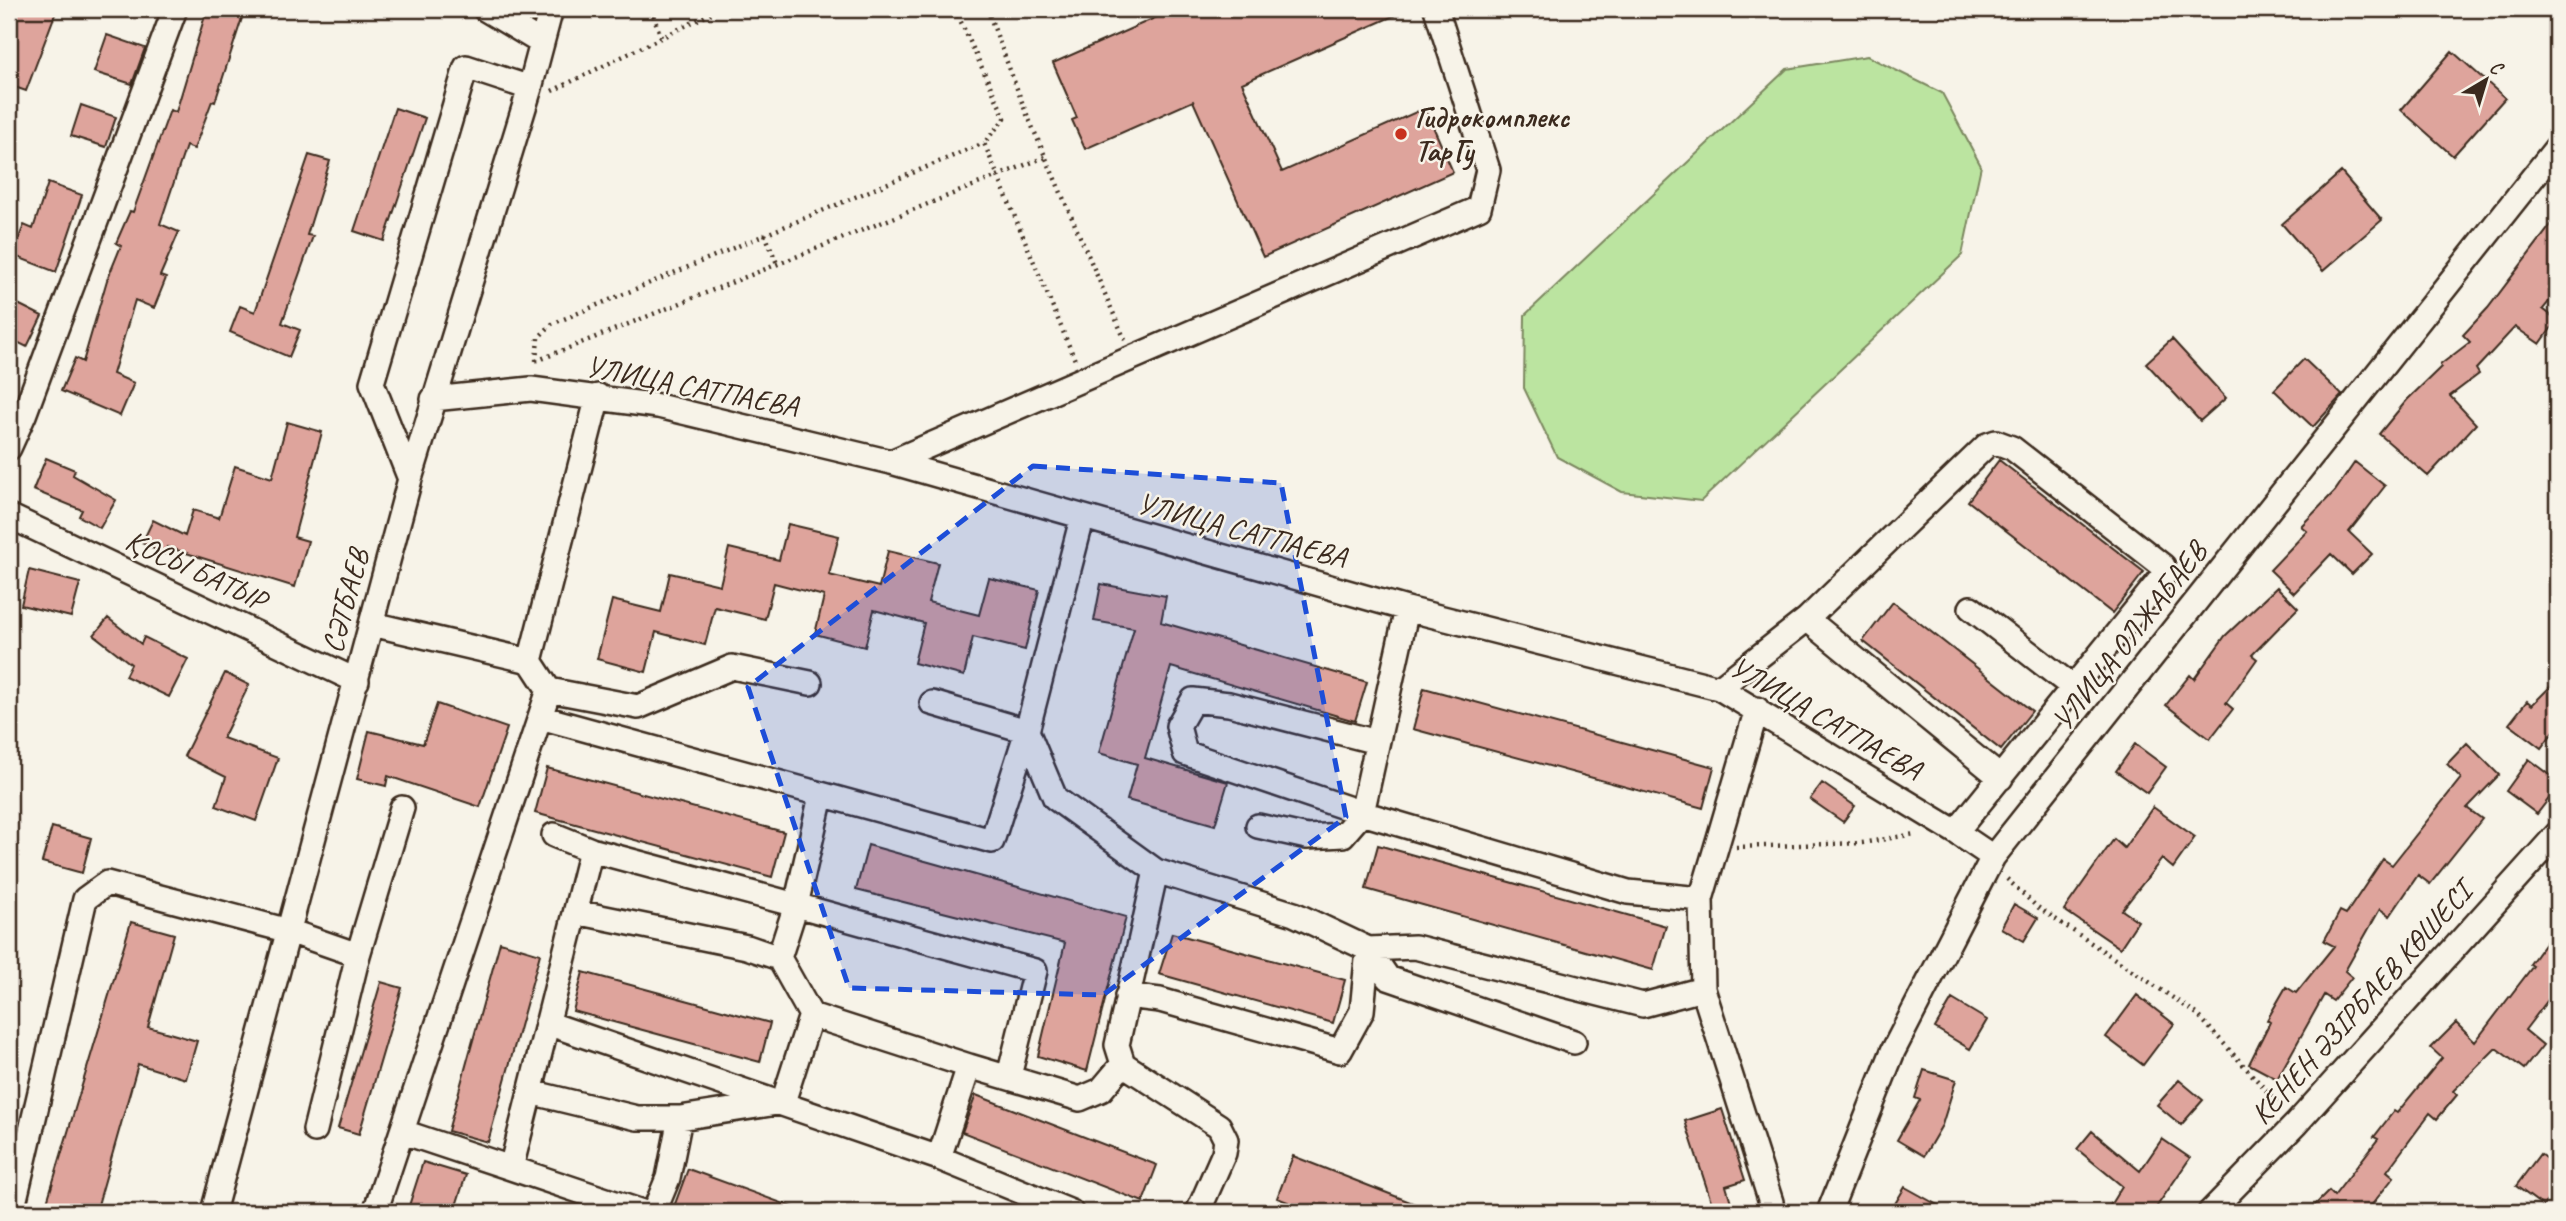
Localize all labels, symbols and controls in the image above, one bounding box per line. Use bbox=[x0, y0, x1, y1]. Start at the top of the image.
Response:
north arrow bbox=[2450, 46, 2520, 116]
text: С bbox=[2485, 55, 2509, 81]
place label: Гидрокомплекс ТарГу bbox=[1415, 98, 1570, 171]
marker: Гидрокомплекс ТарГу bbox=[1393, 126, 1409, 142]
street label: УЛИЦА САТПАЕВА bbox=[583, 347, 803, 426]
street label: УЛИЦА САТПАЕВА bbox=[1133, 484, 1353, 577]
street label: ҚОСЫ БАТЫР bbox=[120, 521, 276, 621]
street label: УЛИЦА ОЛЖАБАЕВ bbox=[2043, 532, 2216, 738]
street label: СӘТБАЕВ bbox=[313, 542, 378, 657]
street label: УЛИЦА САТПАЕВА bbox=[1723, 648, 1930, 789]
street label: КЕНЕН ӘЗІРБАЕВ КӨШЕСІ bbox=[2242, 869, 2485, 1132]

